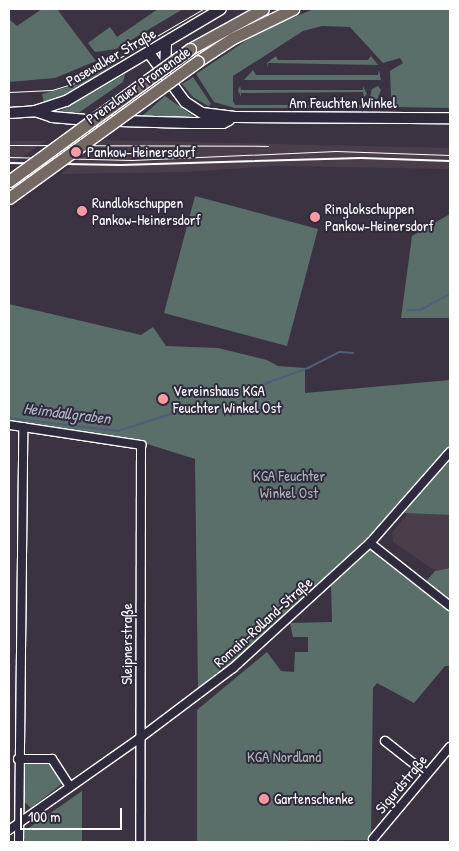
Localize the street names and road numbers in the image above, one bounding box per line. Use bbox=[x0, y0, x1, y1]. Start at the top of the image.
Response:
street label: Pasewalker Straße bbox=[63, 24, 159, 90]
street label: Prenzlauer Promenade bbox=[82, 42, 194, 128]
street label: Am Feuchten Winkel bbox=[289, 94, 397, 112]
street label: Romain-Rolland-Straße bbox=[210, 573, 316, 671]
street label: Sleipnerstraße bbox=[118, 603, 136, 685]
street label: Sigurdstraße bbox=[371, 751, 431, 817]

